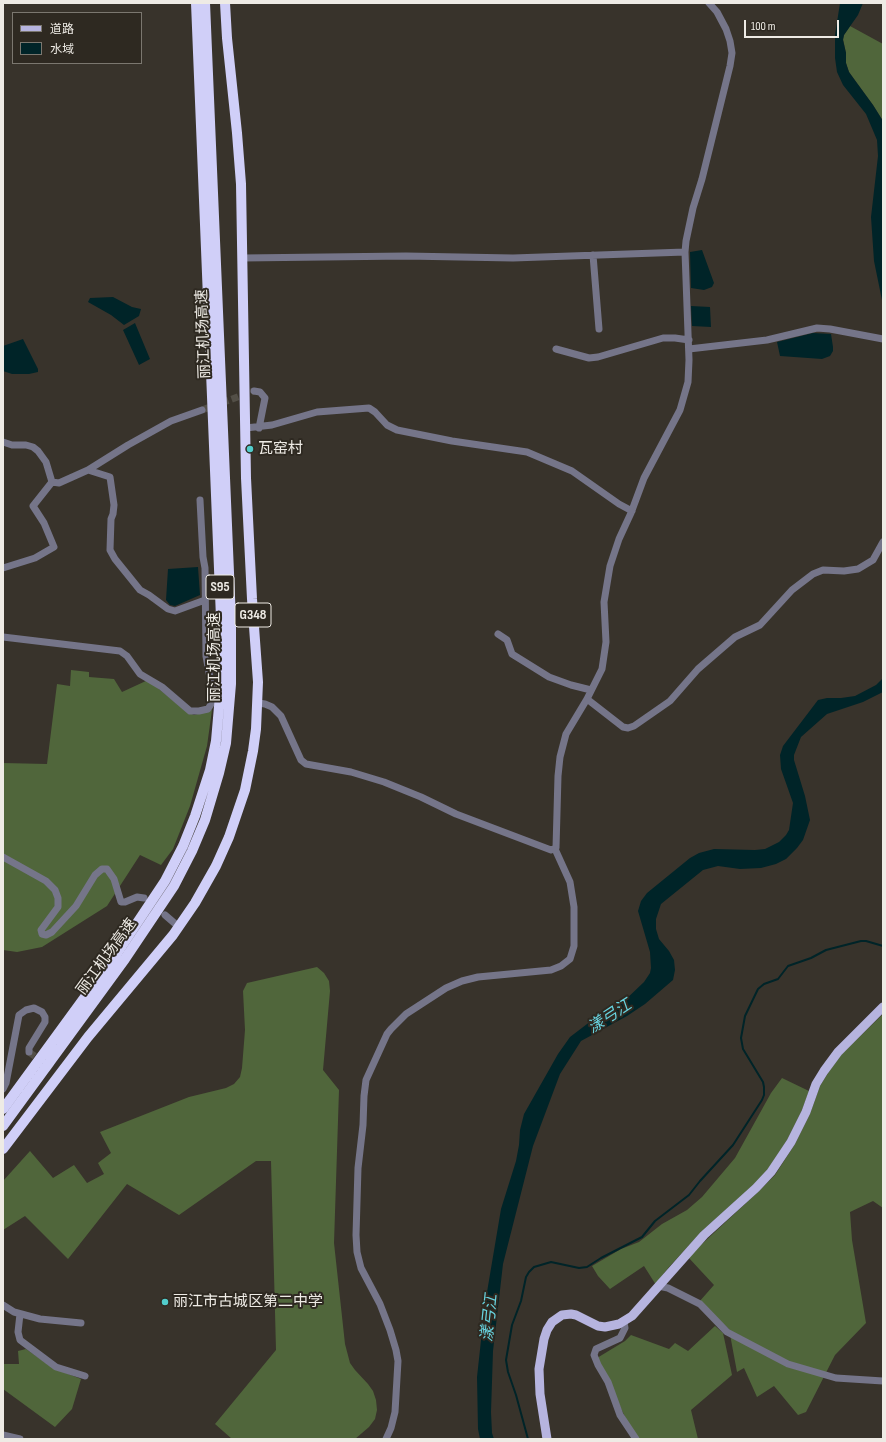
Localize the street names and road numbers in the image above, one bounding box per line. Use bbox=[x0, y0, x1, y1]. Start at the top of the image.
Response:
street label: 丽江机场高速 bbox=[193, 289, 215, 379]
road number: S95 bbox=[206, 575, 234, 599]
road number: G348 bbox=[235, 603, 271, 627]
street label: 丽江机场高速 bbox=[206, 612, 224, 702]
street label: 丽江机场高速 bbox=[73, 915, 141, 999]

